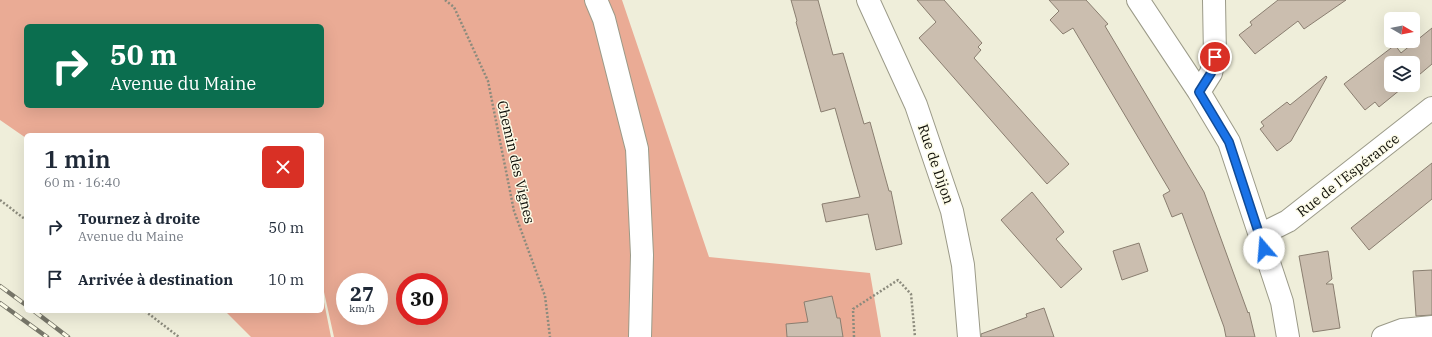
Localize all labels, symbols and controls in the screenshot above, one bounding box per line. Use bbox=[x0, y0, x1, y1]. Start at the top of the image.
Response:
north arrow bbox=[1384, 12, 1420, 48]
map controls bbox=[1384, 12, 1420, 92]
text: 50 m bbox=[110, 36, 177, 73]
icon: right bbox=[44, 40, 96, 92]
pin bbox=[1198, 40, 1232, 74]
icon: arrive bbox=[1204, 46, 1226, 68]
button: layers bbox=[1384, 56, 1420, 92]
text: Avenue du Maine bbox=[110, 72, 256, 95]
street label: Chemin des Vignes bbox=[493, 99, 539, 225]
street label: Rue de Dijon bbox=[914, 122, 958, 206]
street label: Rue de l'Espérance bbox=[1293, 129, 1403, 221]
text: 1 min bbox=[44, 143, 111, 175]
button: close bbox=[262, 146, 304, 188]
text: 60 m · 16:40 bbox=[44, 174, 120, 191]
text: Tournez à droite bbox=[78, 209, 200, 228]
icon: right bbox=[44, 216, 66, 238]
text: 50 m bbox=[268, 218, 304, 237]
text: Avenue du Maine bbox=[78, 228, 183, 245]
position arrow bbox=[1243, 228, 1285, 270]
icon: arrive bbox=[44, 268, 66, 290]
text: Arrivée à destination bbox=[78, 270, 233, 289]
text: 10 m bbox=[268, 270, 304, 289]
speed limit sign: 30 bbox=[396, 273, 448, 325]
text: 27 bbox=[350, 280, 374, 307]
text: km/h bbox=[349, 302, 375, 315]

